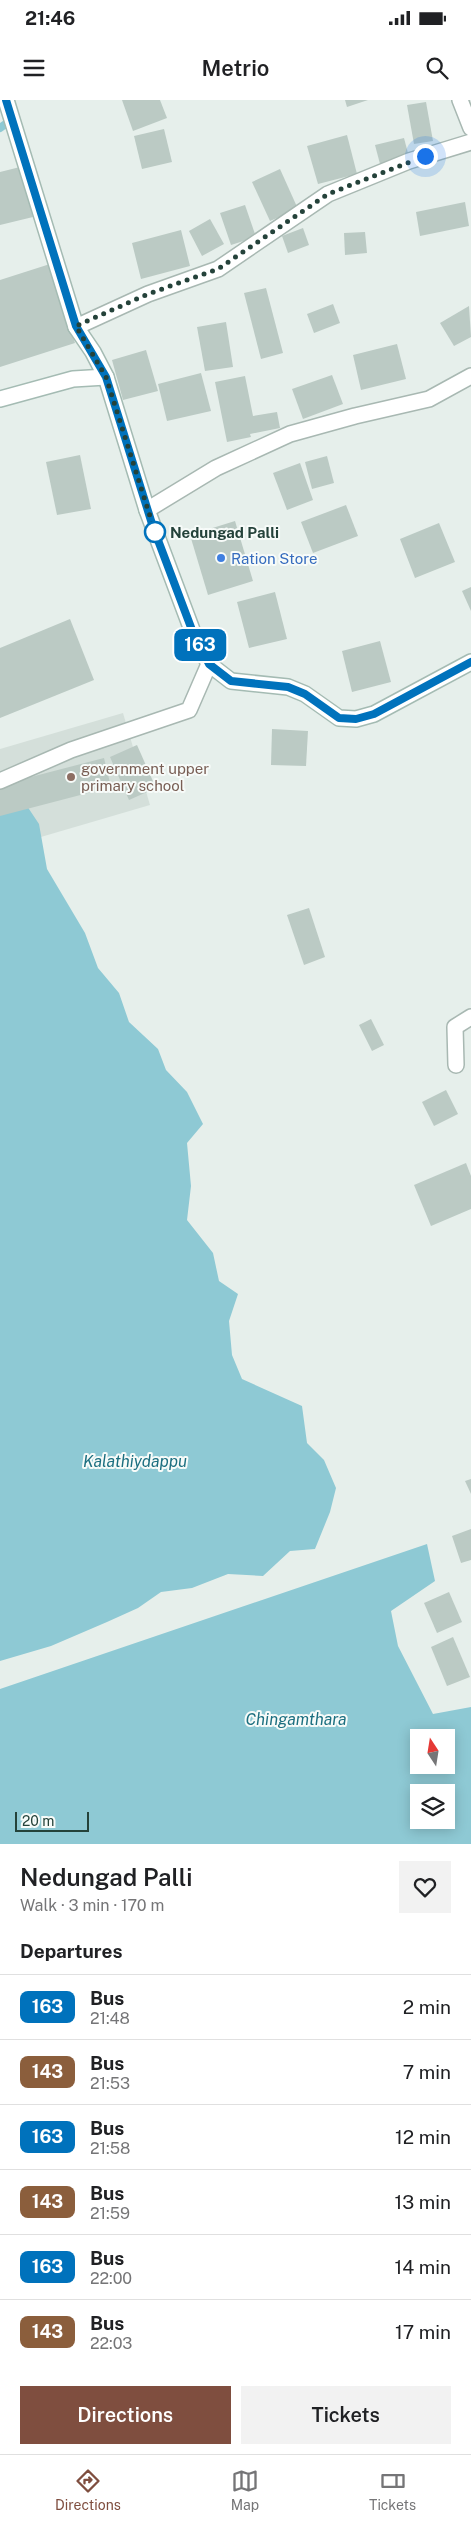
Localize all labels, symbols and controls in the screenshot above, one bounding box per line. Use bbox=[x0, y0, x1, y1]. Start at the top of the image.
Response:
text: 21:46 bbox=[25, 7, 75, 29]
icon: menu bbox=[20, 54, 48, 82]
icon: search bbox=[423, 54, 451, 82]
text: Metrio bbox=[202, 55, 269, 81]
your location bbox=[413, 144, 438, 169]
marker: Nedungad Palli bbox=[144, 521, 166, 543]
place label: Nedungad Palli bbox=[170, 524, 279, 541]
place label: Ration Store bbox=[231, 550, 317, 567]
marker: Ration Store bbox=[215, 552, 227, 564]
line badge: 163 bbox=[171, 629, 229, 661]
text: 163 bbox=[184, 634, 216, 655]
place label: government upper primary school bbox=[81, 760, 209, 794]
marker: government upper primary school bbox=[65, 771, 77, 783]
water label: Kalathiydappu bbox=[83, 1452, 187, 1471]
water label: Chingamthara bbox=[245, 1710, 347, 1729]
north arrow bbox=[410, 1729, 455, 1774]
map controls bbox=[410, 1729, 455, 1829]
button: layers bbox=[410, 1784, 455, 1829]
scale bar bbox=[15, 1809, 89, 1832]
text: 20 m bbox=[22, 1813, 54, 1829]
button: heart bbox=[399, 1861, 451, 1913]
text: Nedungad Palli bbox=[20, 1863, 192, 1891]
text: Walk · 3 min · 170 m bbox=[20, 1896, 164, 1915]
text: Departures bbox=[20, 1940, 123, 1962]
text: Bus bbox=[90, 1987, 124, 2009]
text: 163 bbox=[32, 1996, 63, 2017]
text: 2 min bbox=[403, 1996, 451, 2018]
text: 21:48 bbox=[90, 2009, 130, 2028]
text: Bus bbox=[90, 2052, 124, 2074]
text: 143 bbox=[32, 2061, 63, 2082]
text: 7 min bbox=[403, 2061, 451, 2083]
text: 21:53 bbox=[90, 2074, 130, 2093]
text: Bus bbox=[90, 2117, 124, 2139]
text: 163 bbox=[32, 2126, 63, 2147]
text: 12 min bbox=[395, 2126, 451, 2148]
text: 21:58 bbox=[90, 2139, 130, 2158]
text: Bus bbox=[90, 2182, 124, 2204]
text: 143 bbox=[32, 2191, 63, 2212]
text: 13 min bbox=[394, 2191, 451, 2213]
text: 21:59 bbox=[90, 2204, 130, 2223]
text: Bus bbox=[90, 2247, 124, 2269]
text: 163 bbox=[32, 2256, 63, 2277]
text: 14 min bbox=[394, 2256, 451, 2278]
text: 22:00 bbox=[90, 2269, 132, 2288]
text: Bus bbox=[90, 2312, 124, 2334]
text: 143 bbox=[32, 2321, 63, 2342]
text: 17 min bbox=[395, 2321, 451, 2343]
text: 22:03 bbox=[90, 2334, 132, 2353]
button: Directions bbox=[20, 2386, 231, 2444]
button: Tickets bbox=[241, 2386, 451, 2444]
tab: Directions bbox=[55, 2467, 121, 2513]
tab: Map bbox=[231, 2467, 259, 2513]
tab: Tickets bbox=[369, 2467, 416, 2513]

